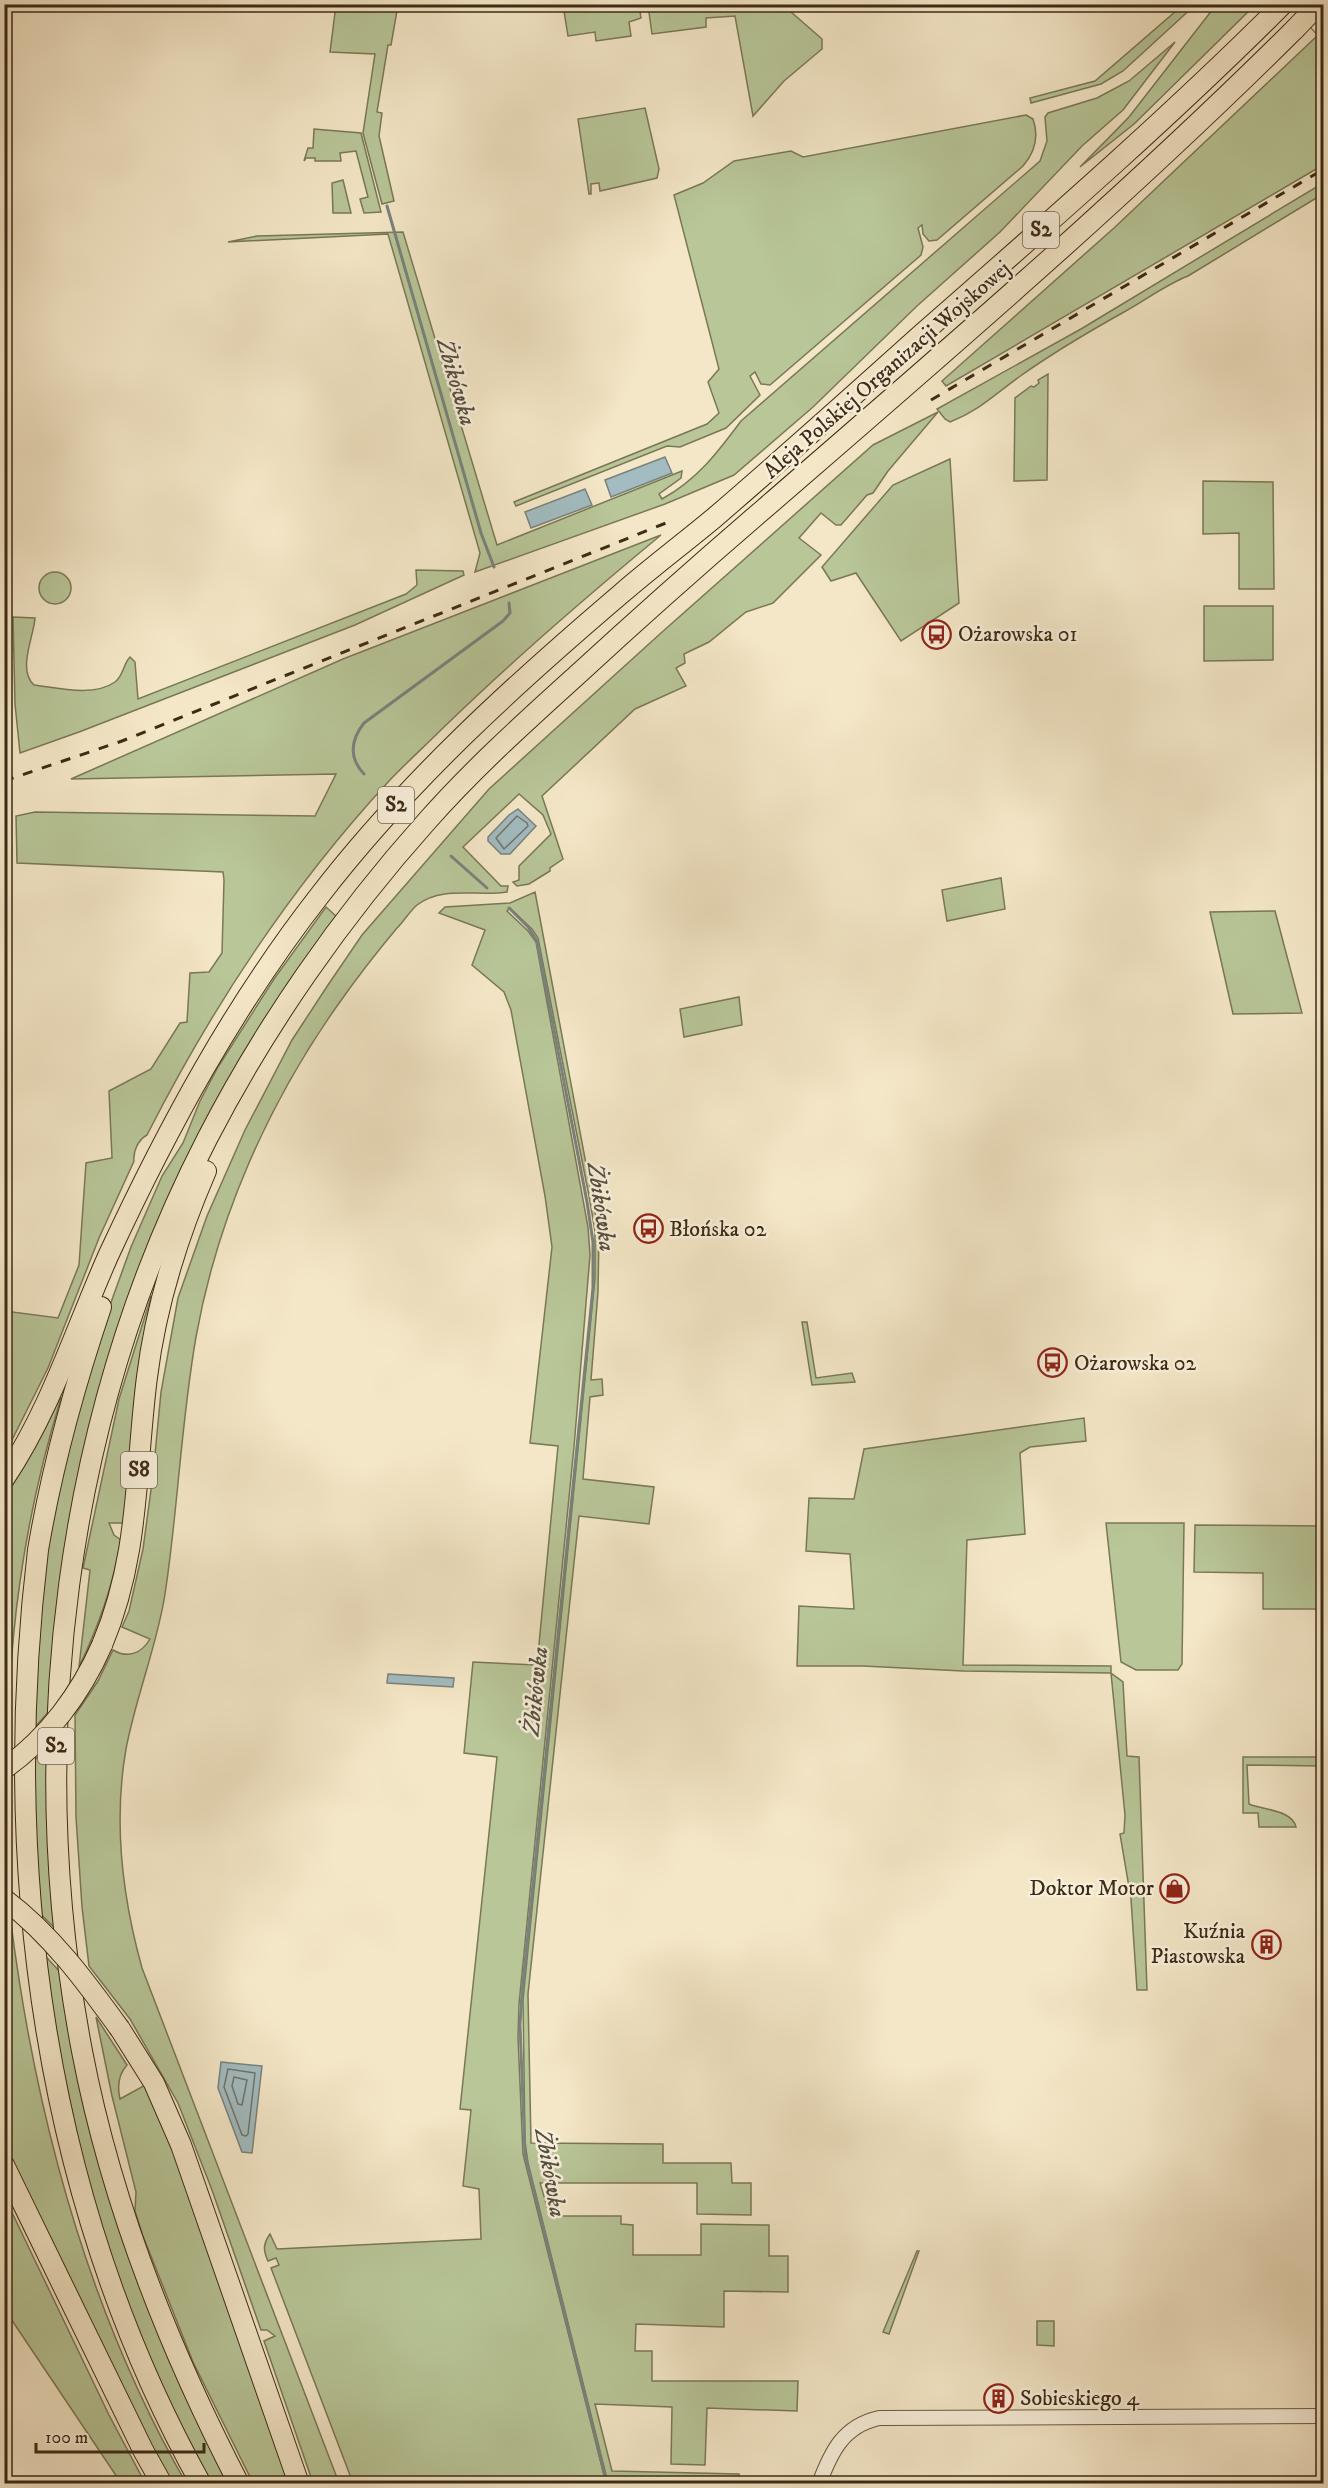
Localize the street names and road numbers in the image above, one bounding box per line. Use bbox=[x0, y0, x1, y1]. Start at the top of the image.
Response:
road number: S2 bbox=[1023, 212, 1059, 248]
street label: Aleja Polskiej Organizacji Wojskowej bbox=[758, 255, 1016, 485]
road number: S2 bbox=[378, 787, 414, 823]
road number: S8 bbox=[121, 1452, 157, 1488]
road number: S2 bbox=[38, 1728, 74, 1764]

